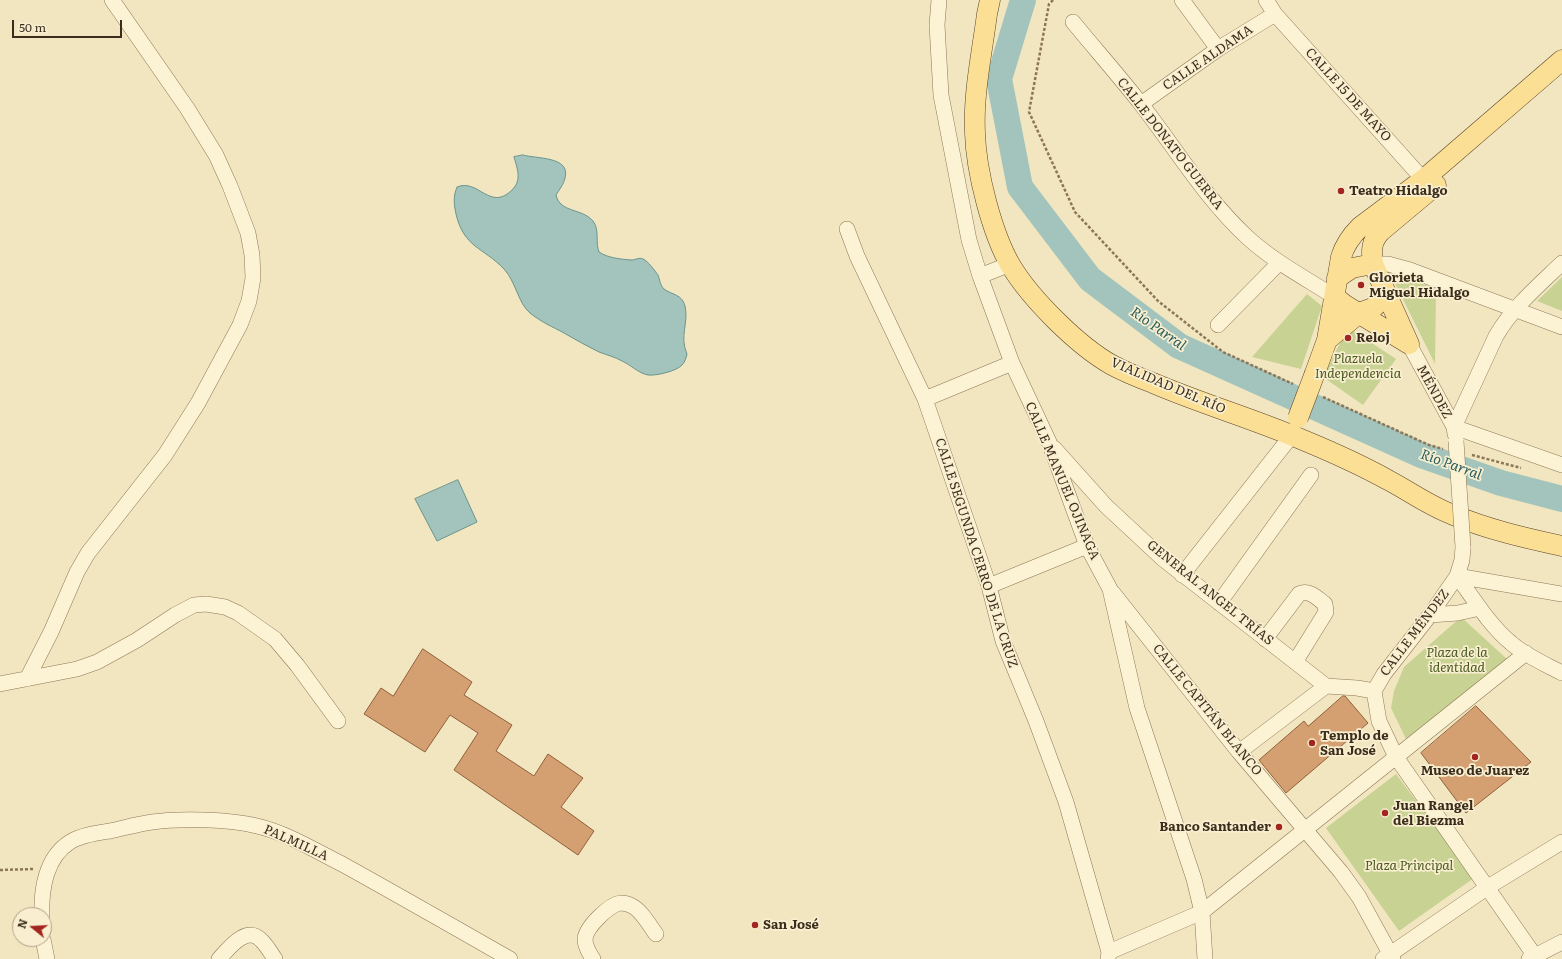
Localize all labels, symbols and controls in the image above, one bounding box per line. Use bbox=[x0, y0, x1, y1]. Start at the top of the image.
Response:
scale bar bbox=[14, 12, 124, 38]
text: 50 m bbox=[19, 18, 46, 36]
street label: CALLE ALDAMA bbox=[1160, 22, 1256, 94]
street label: CALLE 15 DE MAYO bbox=[1302, 45, 1394, 145]
street label: CALLE DONATO GUERRA bbox=[1114, 75, 1226, 213]
place label: Teatro Hidalgo bbox=[1349, 183, 1448, 199]
marker: Teatro Hidalgo bbox=[1336, 186, 1346, 196]
place label: Glorieta Miguel Hidalgo bbox=[1369, 270, 1470, 301]
marker: Glorieta Miguel Hidalgo bbox=[1356, 280, 1366, 290]
water label: Río Parral bbox=[1127, 304, 1189, 354]
place label: Reloj bbox=[1356, 330, 1390, 346]
marker: Reloj bbox=[1343, 333, 1353, 343]
park label: Plazuela Independencia bbox=[1315, 351, 1401, 382]
street label: VIALIDAD DEL RÍO bbox=[1108, 355, 1228, 417]
street label: MÉNDEZ bbox=[1413, 362, 1455, 422]
street label: CALLE MANUEL OJINAGA bbox=[1022, 400, 1102, 562]
street label: CALLE SEGUNDA CERRO DE LA CRUZ bbox=[931, 436, 1021, 670]
water label: Río Parral bbox=[1418, 446, 1484, 484]
street label: GENERAL ANGEL TRÍAS bbox=[1144, 537, 1276, 649]
street label: CALLE MÉNDEZ bbox=[1377, 586, 1453, 680]
street label: CALLE CAPITÁN BLANCO bbox=[1149, 641, 1265, 779]
park label: Plaza de la identidad bbox=[1426, 645, 1488, 676]
place label: Templo de San José bbox=[1320, 728, 1389, 759]
marker: Templo de San José bbox=[1307, 738, 1317, 748]
marker: Museo de Juarez bbox=[1470, 752, 1480, 762]
place label: Museo de Juarez bbox=[1421, 763, 1529, 779]
place label: Juan Rangel del Biezma bbox=[1393, 798, 1473, 829]
marker: Juan Rangel del Biezma bbox=[1380, 808, 1390, 818]
place label: Banco Santander bbox=[1159, 819, 1271, 835]
street label: PALMILLA bbox=[261, 822, 331, 864]
marker: Banco Santander bbox=[1274, 822, 1284, 832]
park label: Plaza Principal bbox=[1365, 858, 1453, 874]
north arrow bbox=[12, 907, 52, 947]
text: N bbox=[13, 917, 31, 930]
place label: San José bbox=[763, 917, 819, 933]
marker: San José bbox=[750, 920, 760, 930]

